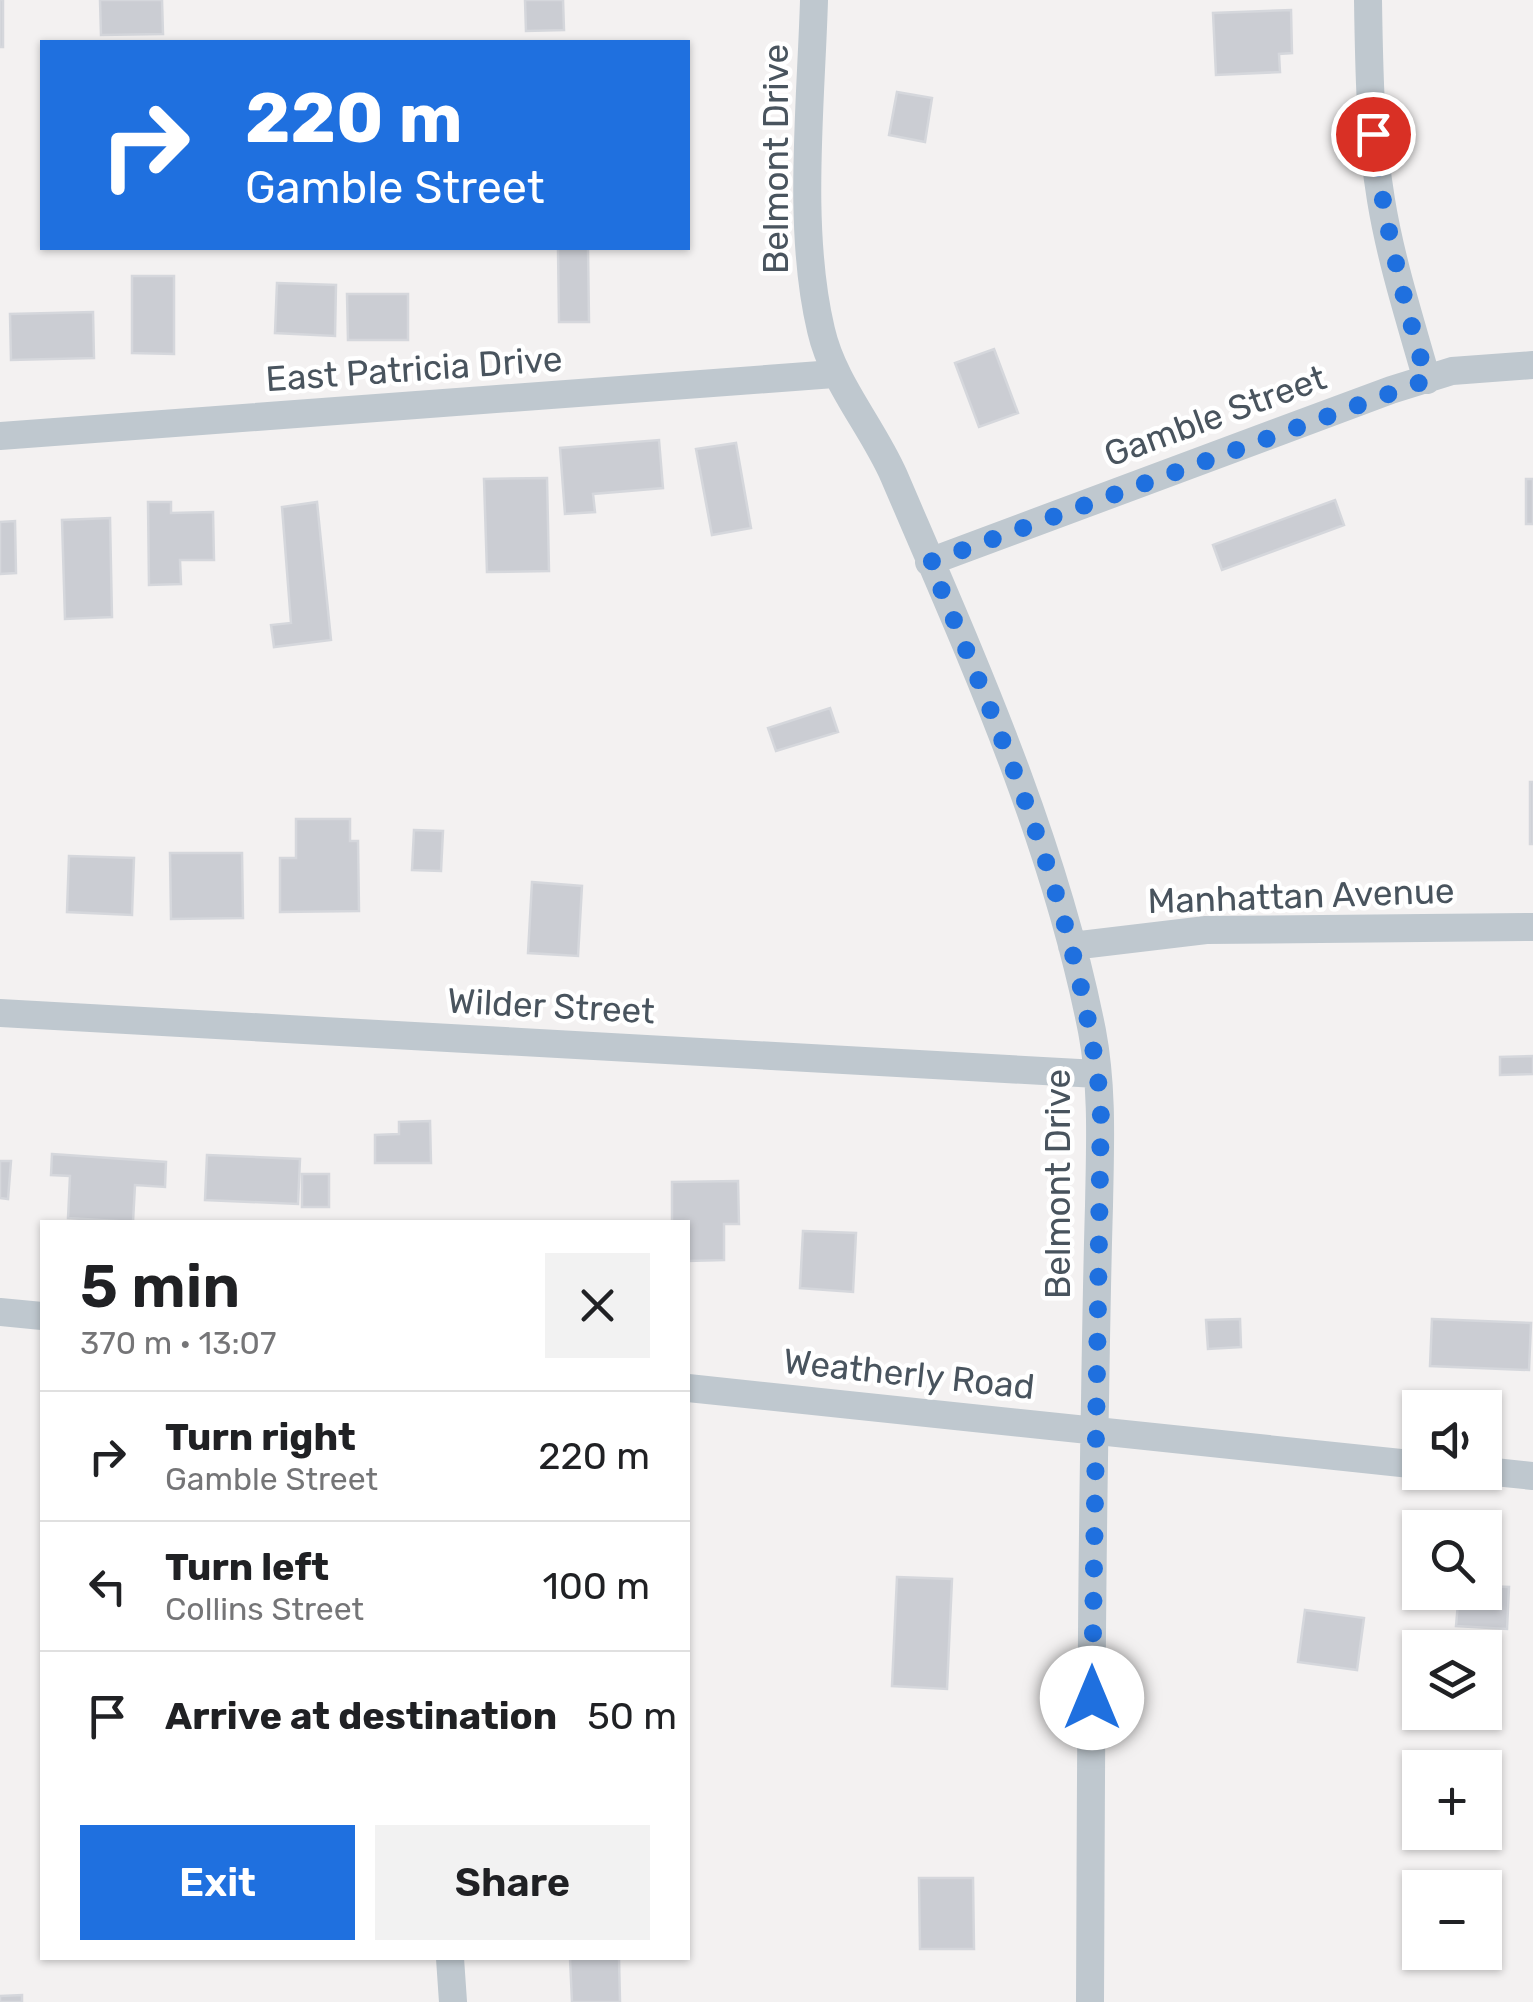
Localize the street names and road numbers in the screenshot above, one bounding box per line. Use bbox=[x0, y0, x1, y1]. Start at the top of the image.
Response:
street label: Belmont Drive bbox=[755, 44, 797, 274]
street label: East Patricia Drive bbox=[264, 338, 564, 400]
street label: Gamble Street bbox=[1098, 356, 1332, 476]
street label: Manhattan Avenue bbox=[1147, 870, 1455, 922]
street label: Wilder Street bbox=[446, 980, 656, 1032]
street label: Belmont Drive bbox=[1037, 1069, 1079, 1299]
street label: Weatherly Road bbox=[781, 1340, 1037, 1408]

